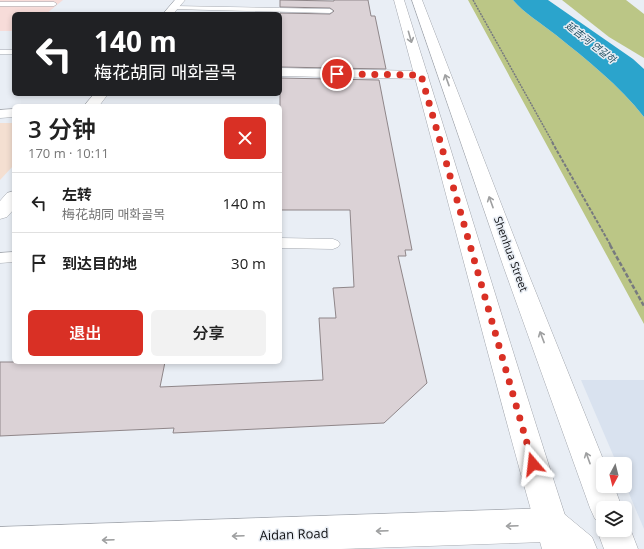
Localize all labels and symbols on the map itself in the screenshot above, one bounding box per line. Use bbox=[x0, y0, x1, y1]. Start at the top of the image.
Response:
water label: 延吉河 연길하 bbox=[563, 18, 620, 67]
one-way arrow bbox=[407, 31, 414, 44]
pin bbox=[320, 57, 354, 91]
one-way arrow bbox=[443, 73, 450, 86]
one-way arrow bbox=[487, 196, 495, 208]
street label: Shenhua Street bbox=[491, 214, 532, 294]
one-way arrow bbox=[537, 331, 545, 343]
position arrow bbox=[512, 443, 554, 485]
one-way arrow bbox=[583, 453, 591, 465]
north arrow bbox=[596, 457, 632, 493]
one-way arrow bbox=[506, 522, 519, 530]
street label: Aidan Road bbox=[259, 524, 329, 544]
one-way arrow bbox=[376, 527, 389, 535]
one-way arrow bbox=[232, 532, 245, 540]
one-way arrow bbox=[102, 537, 115, 544]

